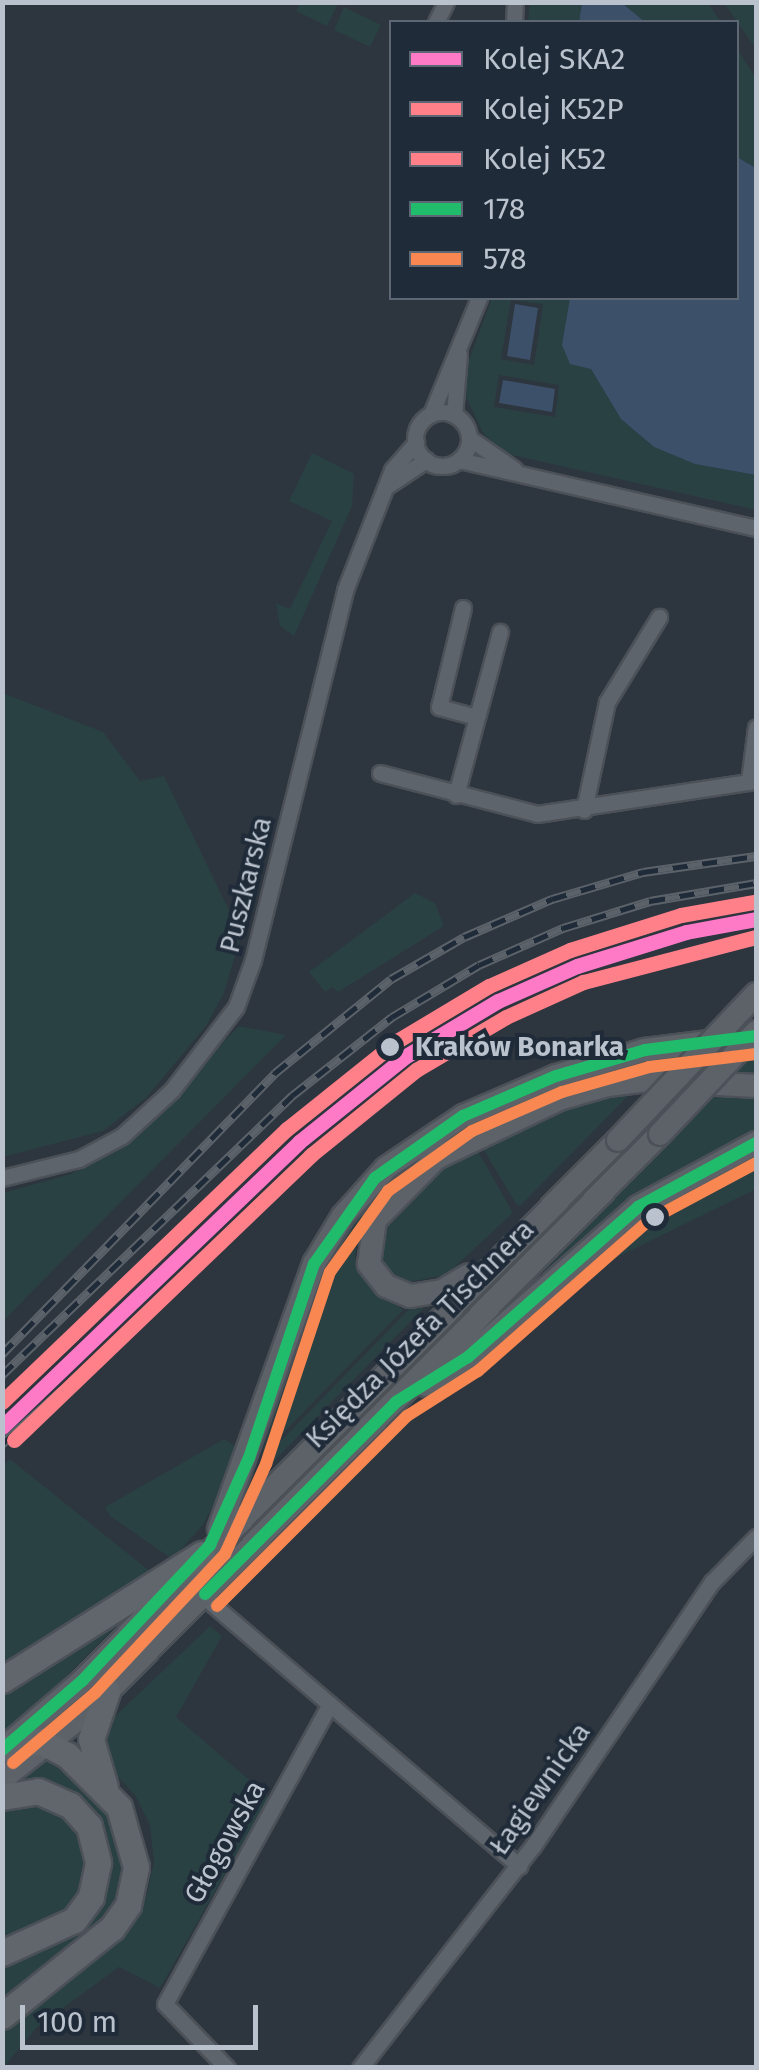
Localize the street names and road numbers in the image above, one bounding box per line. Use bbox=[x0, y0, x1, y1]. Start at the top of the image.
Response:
street label: Puszkarska bbox=[213, 814, 279, 956]
street label: Księdza Józefa Tischnera bbox=[299, 1213, 541, 1455]
street label: Łagiewnicka bbox=[482, 1716, 598, 1862]
street label: Głogowska bbox=[178, 1775, 272, 1909]

